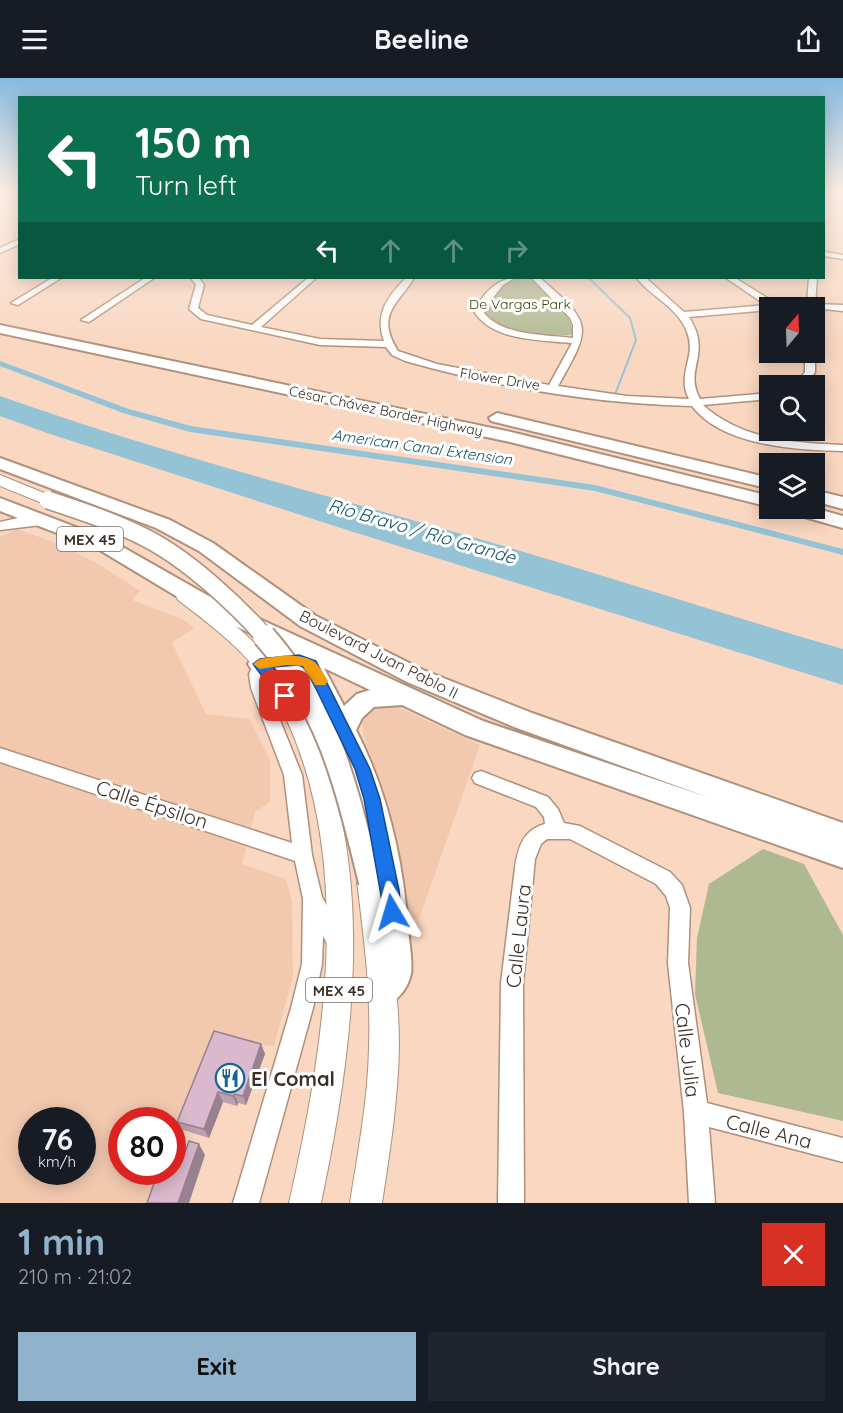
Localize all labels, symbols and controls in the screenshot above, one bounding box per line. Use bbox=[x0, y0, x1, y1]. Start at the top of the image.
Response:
text: Beeline bbox=[374, 22, 469, 56]
icon: menu bbox=[18, 23, 51, 56]
icon: share bbox=[792, 23, 825, 56]
text: 150 m bbox=[135, 116, 252, 169]
icon: left bbox=[36, 120, 114, 198]
text: Turn left bbox=[135, 168, 237, 202]
icon: left bbox=[311, 234, 344, 267]
icon: ahead bbox=[374, 234, 407, 267]
icon: ahead bbox=[437, 234, 470, 267]
icon: right bbox=[500, 234, 533, 267]
park label: De Vargas Park bbox=[469, 295, 571, 313]
north arrow bbox=[759, 297, 825, 363]
map controls bbox=[759, 297, 825, 519]
street label: Flower Drive bbox=[459, 364, 541, 394]
button: search bbox=[759, 375, 825, 441]
street label: César Chávez Border Highway bbox=[287, 382, 485, 440]
water label: American Canal Extension bbox=[331, 425, 513, 469]
button: layers bbox=[759, 453, 825, 519]
water label: Río Bravo / Rio Grande bbox=[326, 493, 519, 569]
road number: MEX 45 bbox=[57, 527, 123, 551]
street label: Boulevard Juan Pablo II bbox=[296, 605, 462, 703]
pin bbox=[259, 670, 310, 721]
icon: arrive bbox=[268, 679, 301, 712]
street label: Calle Épsilon bbox=[93, 774, 211, 834]
position arrow bbox=[360, 880, 424, 944]
street label: Calle Laura bbox=[500, 883, 536, 989]
road number: MEX 45 bbox=[306, 978, 372, 1002]
street label: Calle Julia bbox=[670, 1001, 706, 1099]
restaurant icon: El Comal bbox=[214, 1062, 246, 1094]
place label: El Comal bbox=[251, 1066, 335, 1091]
speed limit sign: 80 bbox=[108, 1107, 186, 1185]
street label: Calle Ana bbox=[723, 1108, 815, 1154]
text: 76 bbox=[41, 1120, 73, 1158]
text: km/h bbox=[38, 1152, 76, 1171]
text: 1 min bbox=[18, 1219, 105, 1264]
button: close bbox=[762, 1223, 825, 1286]
text: 210 m · 21:02 bbox=[18, 1264, 132, 1289]
button: Exit bbox=[18, 1332, 416, 1401]
button: Share bbox=[428, 1332, 825, 1401]

